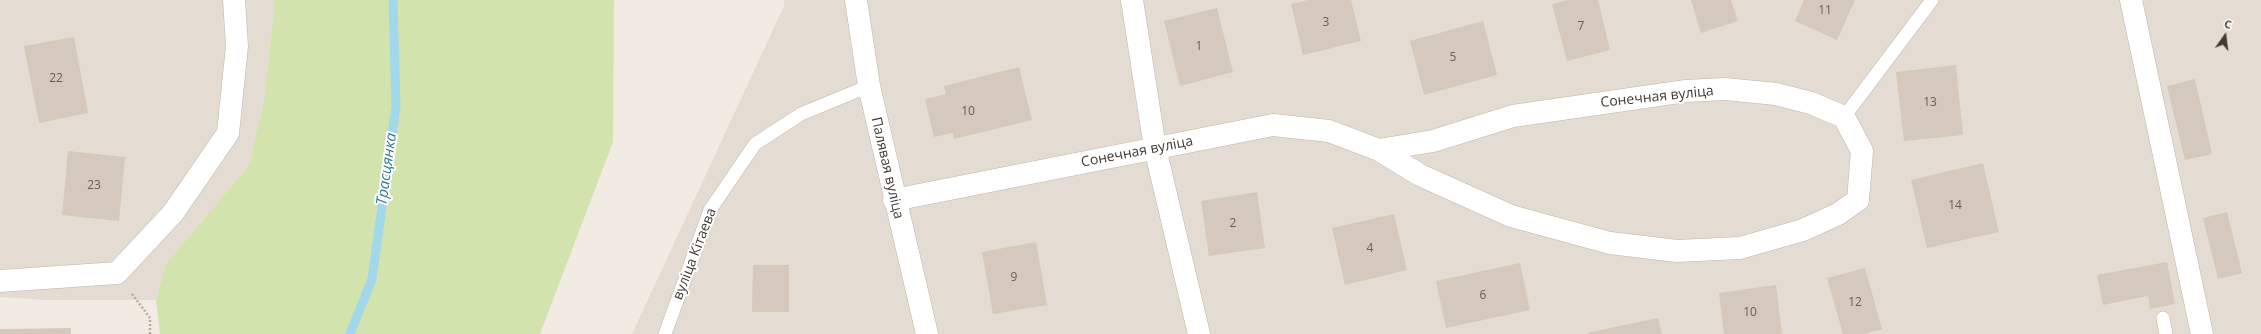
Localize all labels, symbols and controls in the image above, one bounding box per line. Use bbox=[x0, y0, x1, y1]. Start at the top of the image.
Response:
house number: 11 bbox=[1818, 4, 1832, 18]
house number: 3 bbox=[1323, 16, 1329, 30]
north arrow bbox=[2205, 16, 2245, 56]
text: С bbox=[2223, 16, 2233, 32]
house number: 7 bbox=[1578, 20, 1584, 34]
house number: 1 bbox=[1196, 40, 1202, 54]
house number: 5 bbox=[1450, 51, 1456, 65]
house number: 22 bbox=[49, 72, 63, 86]
street label: Сонечная вуліца bbox=[1600, 83, 1714, 111]
house number: 13 bbox=[1923, 96, 1937, 110]
house number: 10 bbox=[961, 105, 975, 119]
street label: Палявая вуліца bbox=[867, 115, 907, 221]
water label: Трасцянка bbox=[373, 132, 401, 206]
street label: Сонечная вуліца bbox=[1080, 133, 1194, 171]
house number: 23 bbox=[87, 179, 101, 193]
house number: 14 bbox=[1948, 199, 1962, 213]
street label: вуліца Кітаева bbox=[670, 206, 720, 302]
house number: 2 bbox=[1230, 217, 1236, 231]
house number: 4 bbox=[1367, 242, 1373, 256]
house number: 9 bbox=[1011, 271, 1017, 285]
house number: 6 bbox=[1480, 289, 1486, 303]
house number: 12 bbox=[1848, 296, 1862, 310]
house number: 10 bbox=[1743, 306, 1757, 320]

